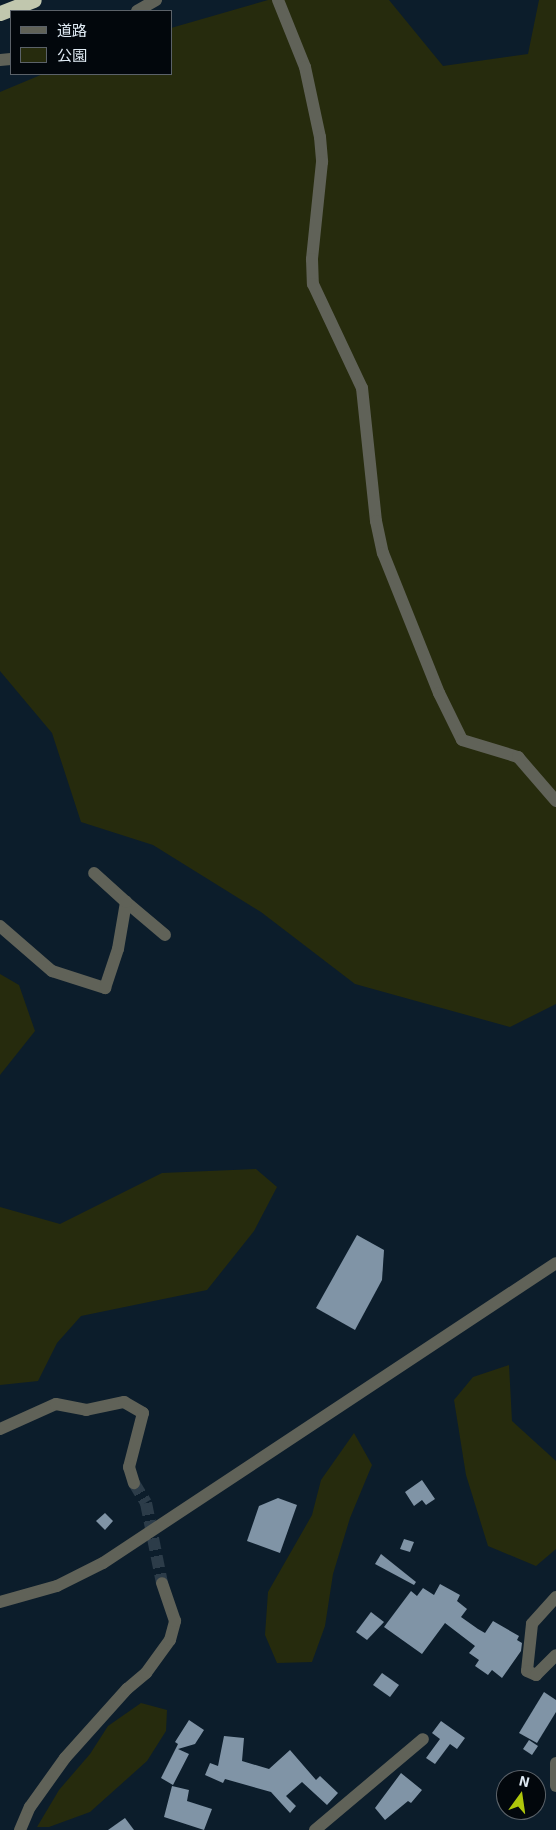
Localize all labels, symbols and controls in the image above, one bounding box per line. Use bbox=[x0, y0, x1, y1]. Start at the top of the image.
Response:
legend bbox=[10, 10, 172, 75]
text: 道路 bbox=[57, 21, 87, 39]
text: 公園 bbox=[57, 46, 87, 64]
north arrow bbox=[496, 1770, 546, 1820]
text: N bbox=[518, 1771, 531, 1790]

